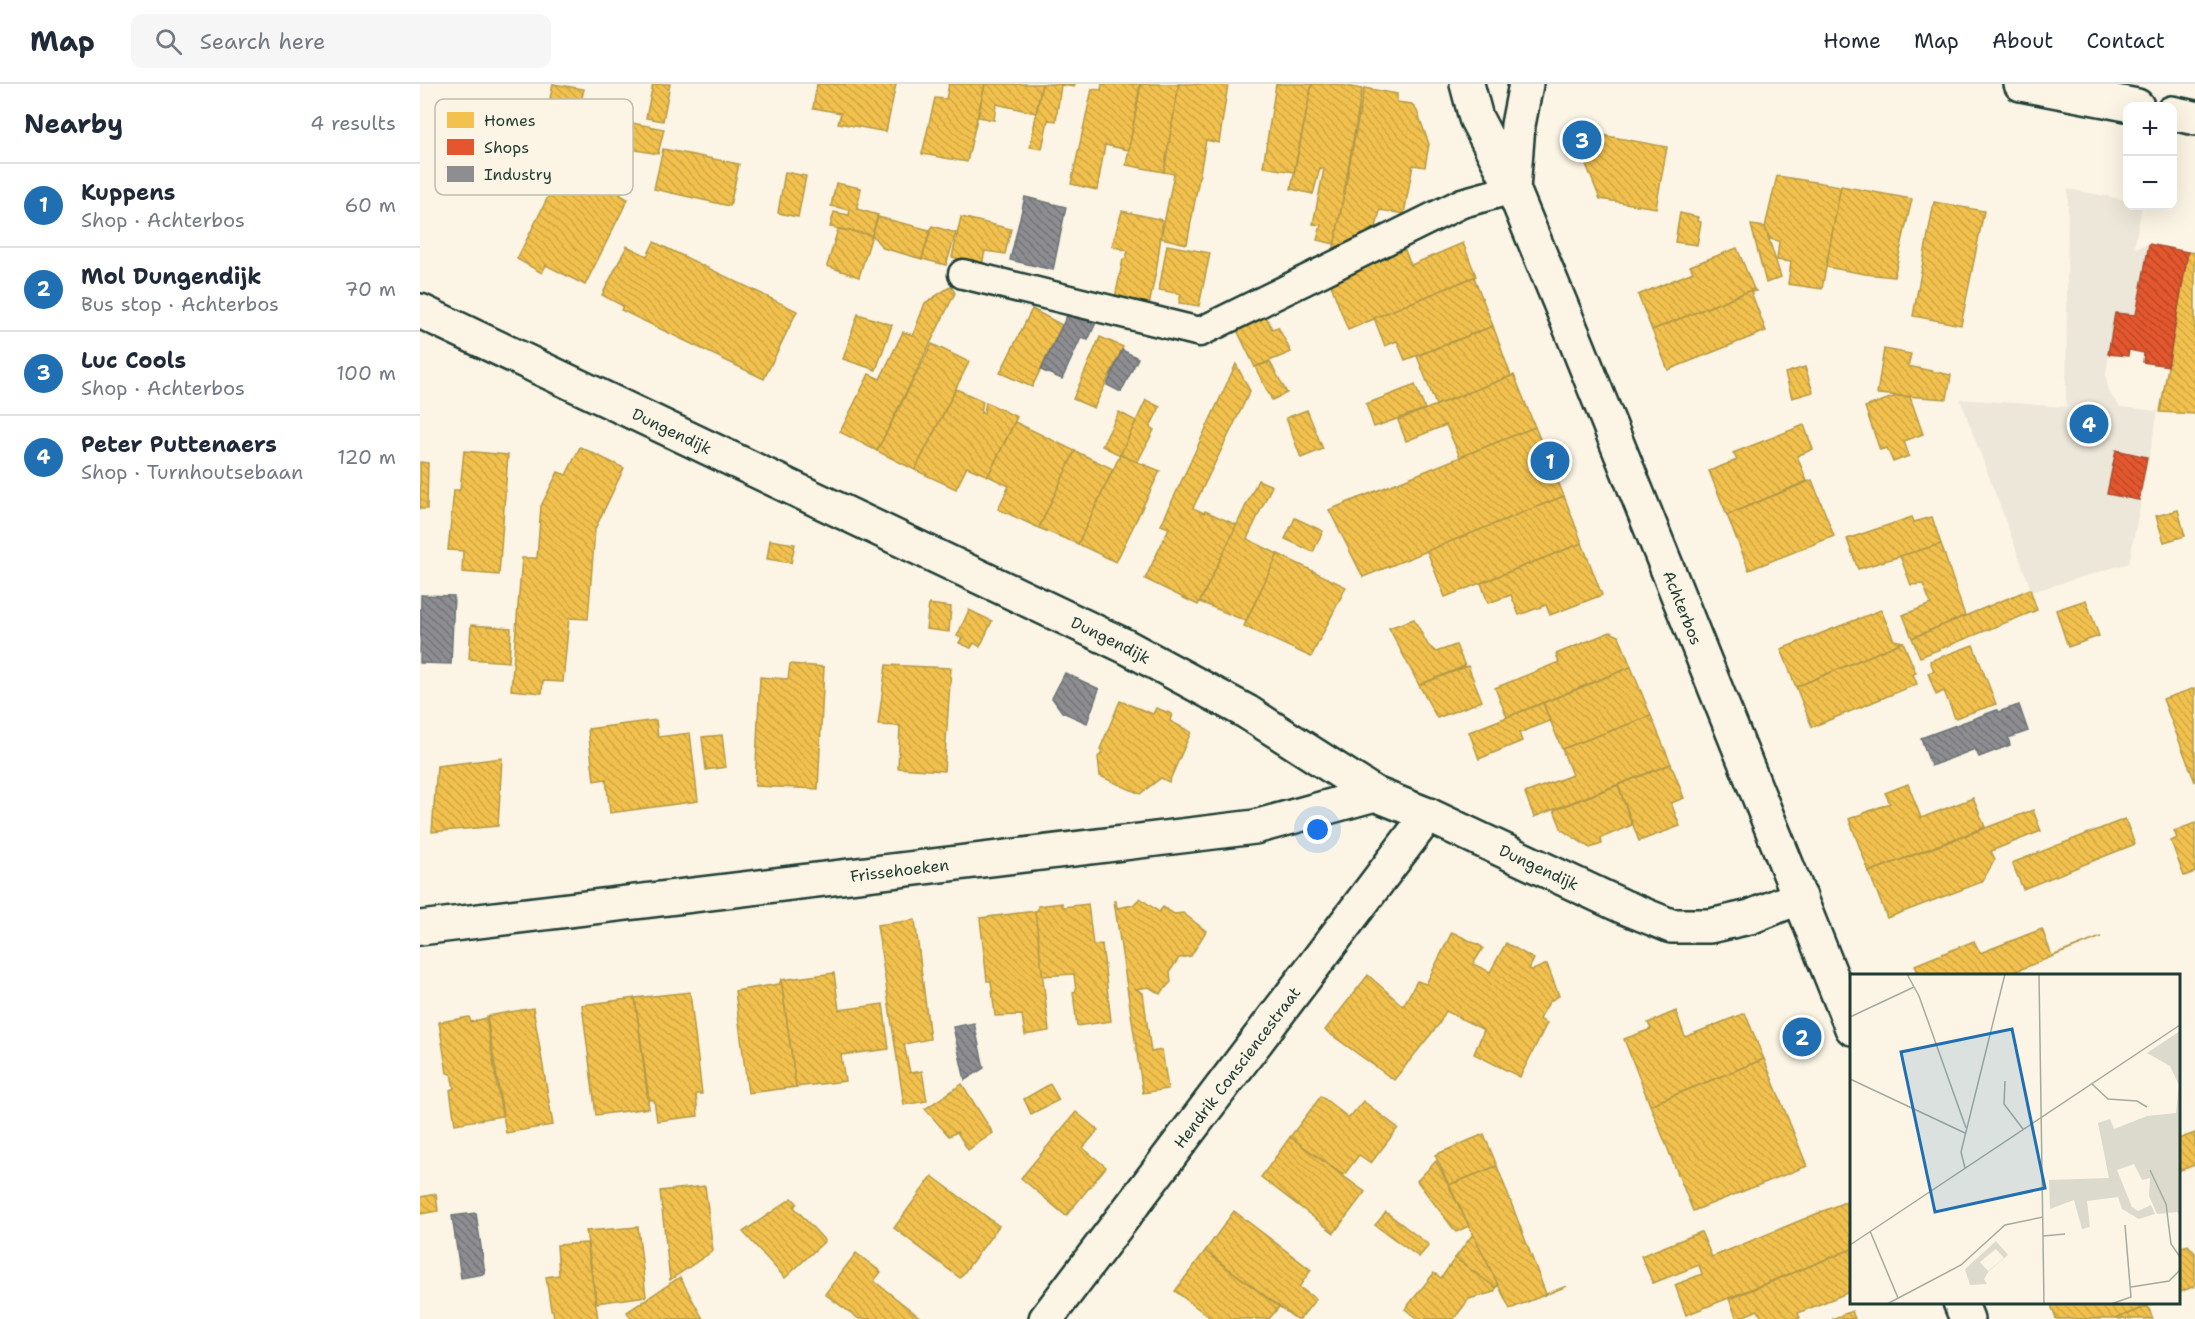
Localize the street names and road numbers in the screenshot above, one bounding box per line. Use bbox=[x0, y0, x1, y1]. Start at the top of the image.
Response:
street label: Dungendijk bbox=[629, 403, 715, 459]
street label: Achterbos bbox=[1658, 567, 1707, 648]
street label: Dungendijk bbox=[1067, 612, 1154, 669]
street label: Dungendijk bbox=[1496, 840, 1582, 895]
street label: Frissehoeken bbox=[849, 854, 950, 887]
street label: Hendrik Consciencestraat bbox=[1169, 982, 1305, 1152]

